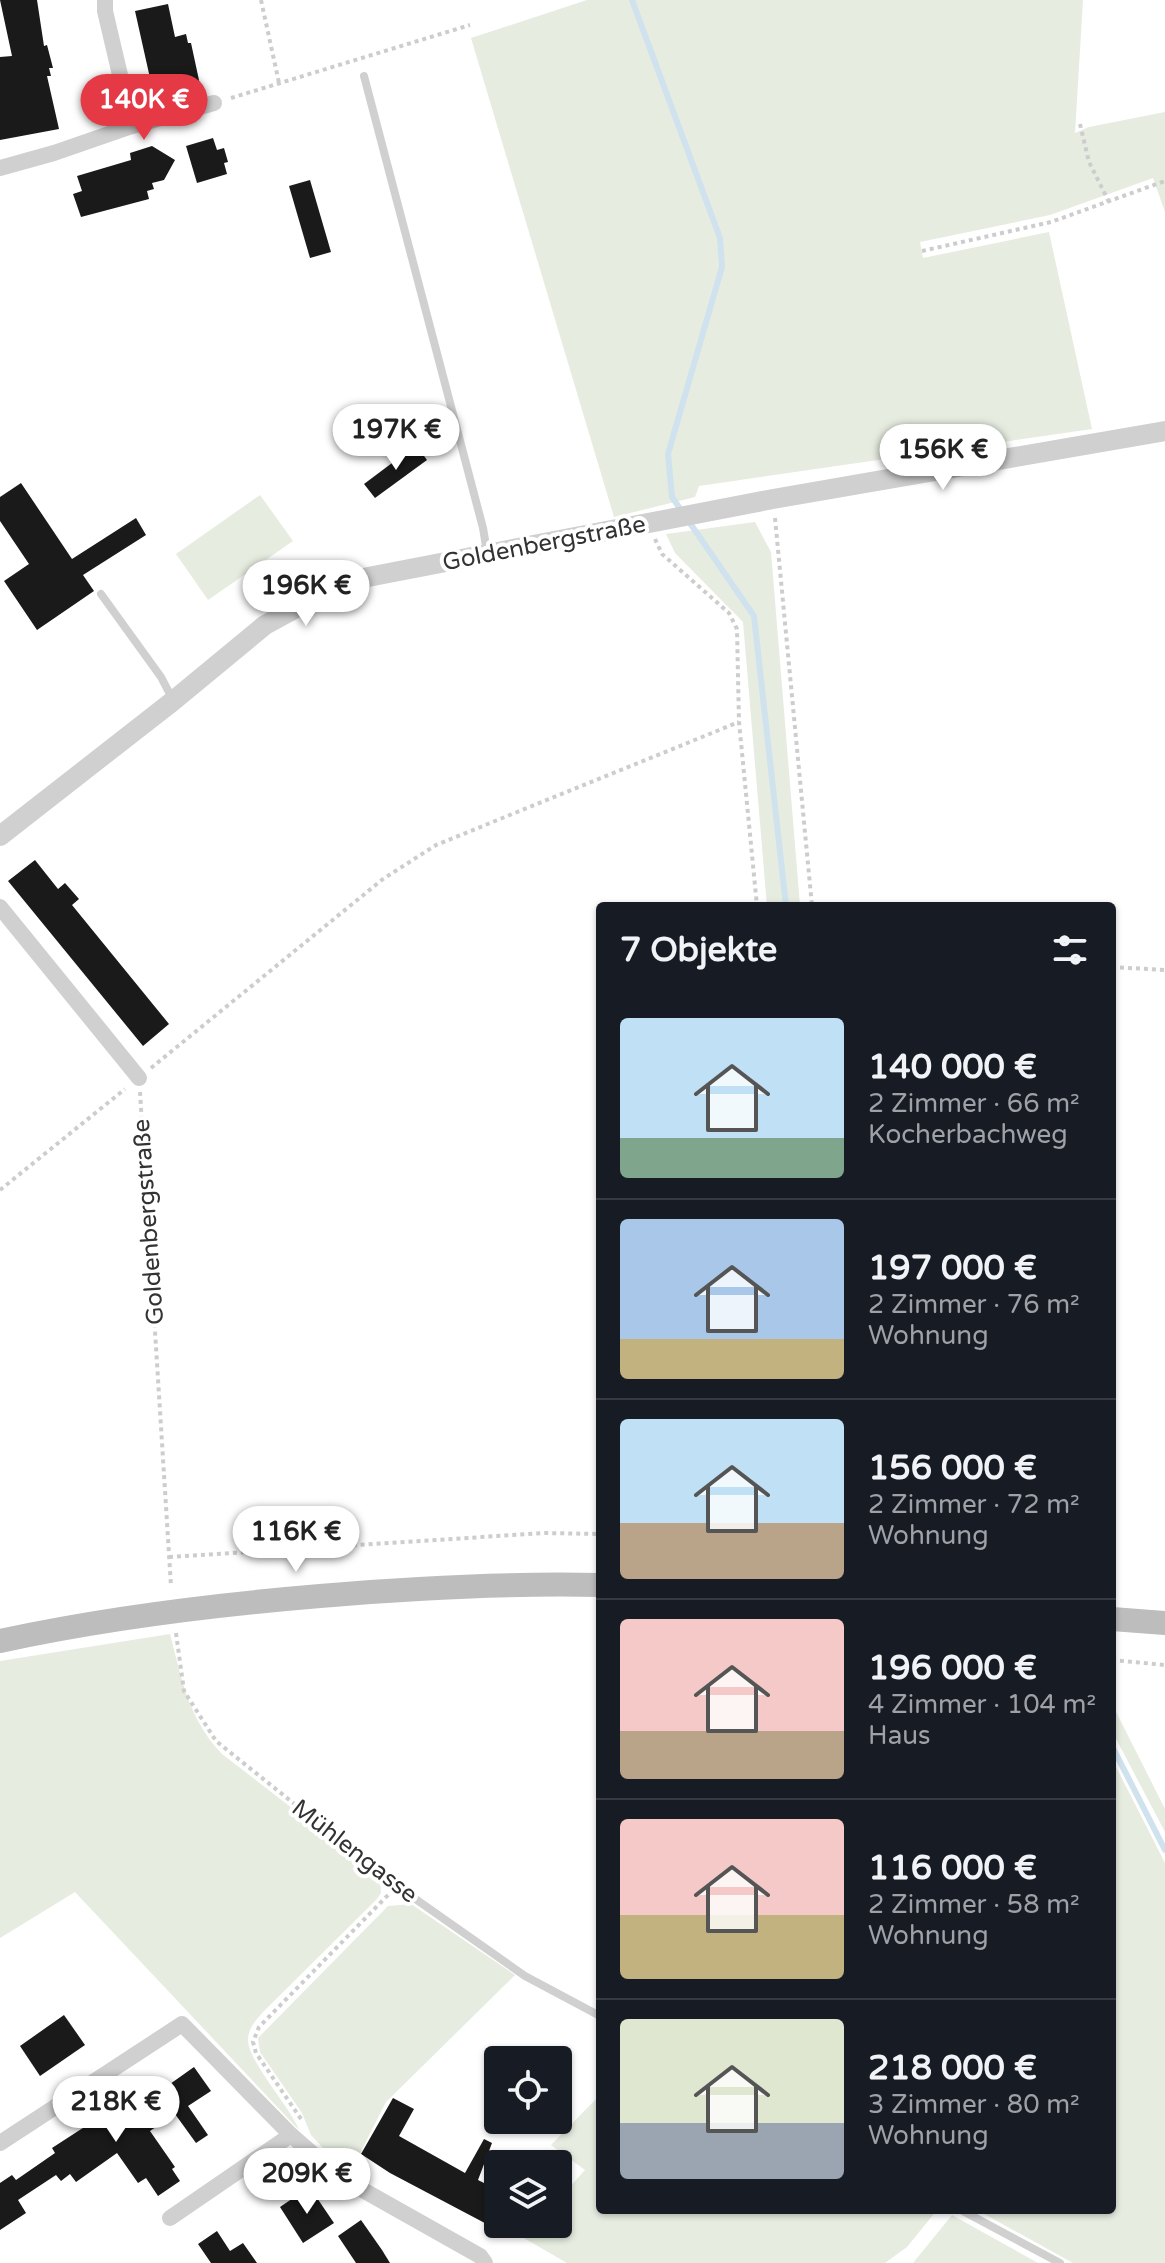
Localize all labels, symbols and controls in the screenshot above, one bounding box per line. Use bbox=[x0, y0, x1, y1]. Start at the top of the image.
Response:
pin: 140K € bbox=[79, 74, 209, 142]
text: 140K € bbox=[99, 84, 189, 115]
pin: 197K € bbox=[331, 404, 461, 472]
text: 197K € bbox=[351, 414, 441, 445]
pin: 156K € bbox=[878, 424, 1008, 492]
text: 156K € bbox=[898, 434, 988, 465]
street label: Goldenbergstraße bbox=[440, 510, 648, 577]
pin: 196K € bbox=[241, 560, 371, 628]
text: 196K € bbox=[261, 570, 351, 601]
icon: filters bbox=[1048, 928, 1092, 972]
text: 7 Objekte bbox=[620, 930, 777, 971]
text: 140 000 € bbox=[868, 1047, 1037, 1088]
icon: home bbox=[684, 1050, 780, 1146]
text: 2 Zimmer · 66 m² bbox=[868, 1088, 1080, 1119]
street label: Goldenbergstraße bbox=[127, 1118, 170, 1326]
text: Kocherbachweg bbox=[868, 1119, 1068, 1150]
text: 197 000 € bbox=[868, 1248, 1037, 1289]
icon: home bbox=[684, 1251, 780, 1347]
text: 2 Zimmer · 76 m² bbox=[868, 1289, 1080, 1320]
text: Wohnung bbox=[868, 1320, 989, 1351]
text: 156 000 € bbox=[868, 1448, 1037, 1489]
icon: home bbox=[684, 1451, 780, 1547]
text: 2 Zimmer · 72 m² bbox=[868, 1489, 1080, 1520]
pin: 116K € bbox=[231, 1506, 361, 1574]
text: 116K € bbox=[251, 1516, 341, 1547]
text: Wohnung bbox=[868, 1520, 989, 1551]
text: 196 000 € bbox=[868, 1648, 1037, 1689]
icon: home bbox=[684, 1651, 780, 1747]
text: 4 Zimmer · 104 m² bbox=[868, 1689, 1096, 1720]
text: Haus bbox=[868, 1720, 930, 1751]
street label: Mühlengasse bbox=[286, 1793, 423, 1909]
text: 116 000 € bbox=[868, 1848, 1037, 1889]
icon: home bbox=[684, 1851, 780, 1947]
text: 2 Zimmer · 58 m² bbox=[868, 1889, 1080, 1920]
text: Wohnung bbox=[868, 1920, 989, 1951]
map controls bbox=[484, 2046, 572, 2238]
button: locate bbox=[484, 2046, 572, 2134]
text: 218 000 € bbox=[868, 2048, 1037, 2089]
icon: home bbox=[684, 2051, 780, 2147]
pin: 218K € bbox=[51, 2076, 181, 2144]
text: 218K € bbox=[71, 2086, 161, 2117]
text: 3 Zimmer · 80 m² bbox=[868, 2089, 1080, 2120]
text: Wohnung bbox=[868, 2120, 989, 2151]
pin: 209K € bbox=[242, 2148, 372, 2216]
button: layers bbox=[484, 2150, 572, 2238]
text: 209K € bbox=[262, 2158, 352, 2189]

